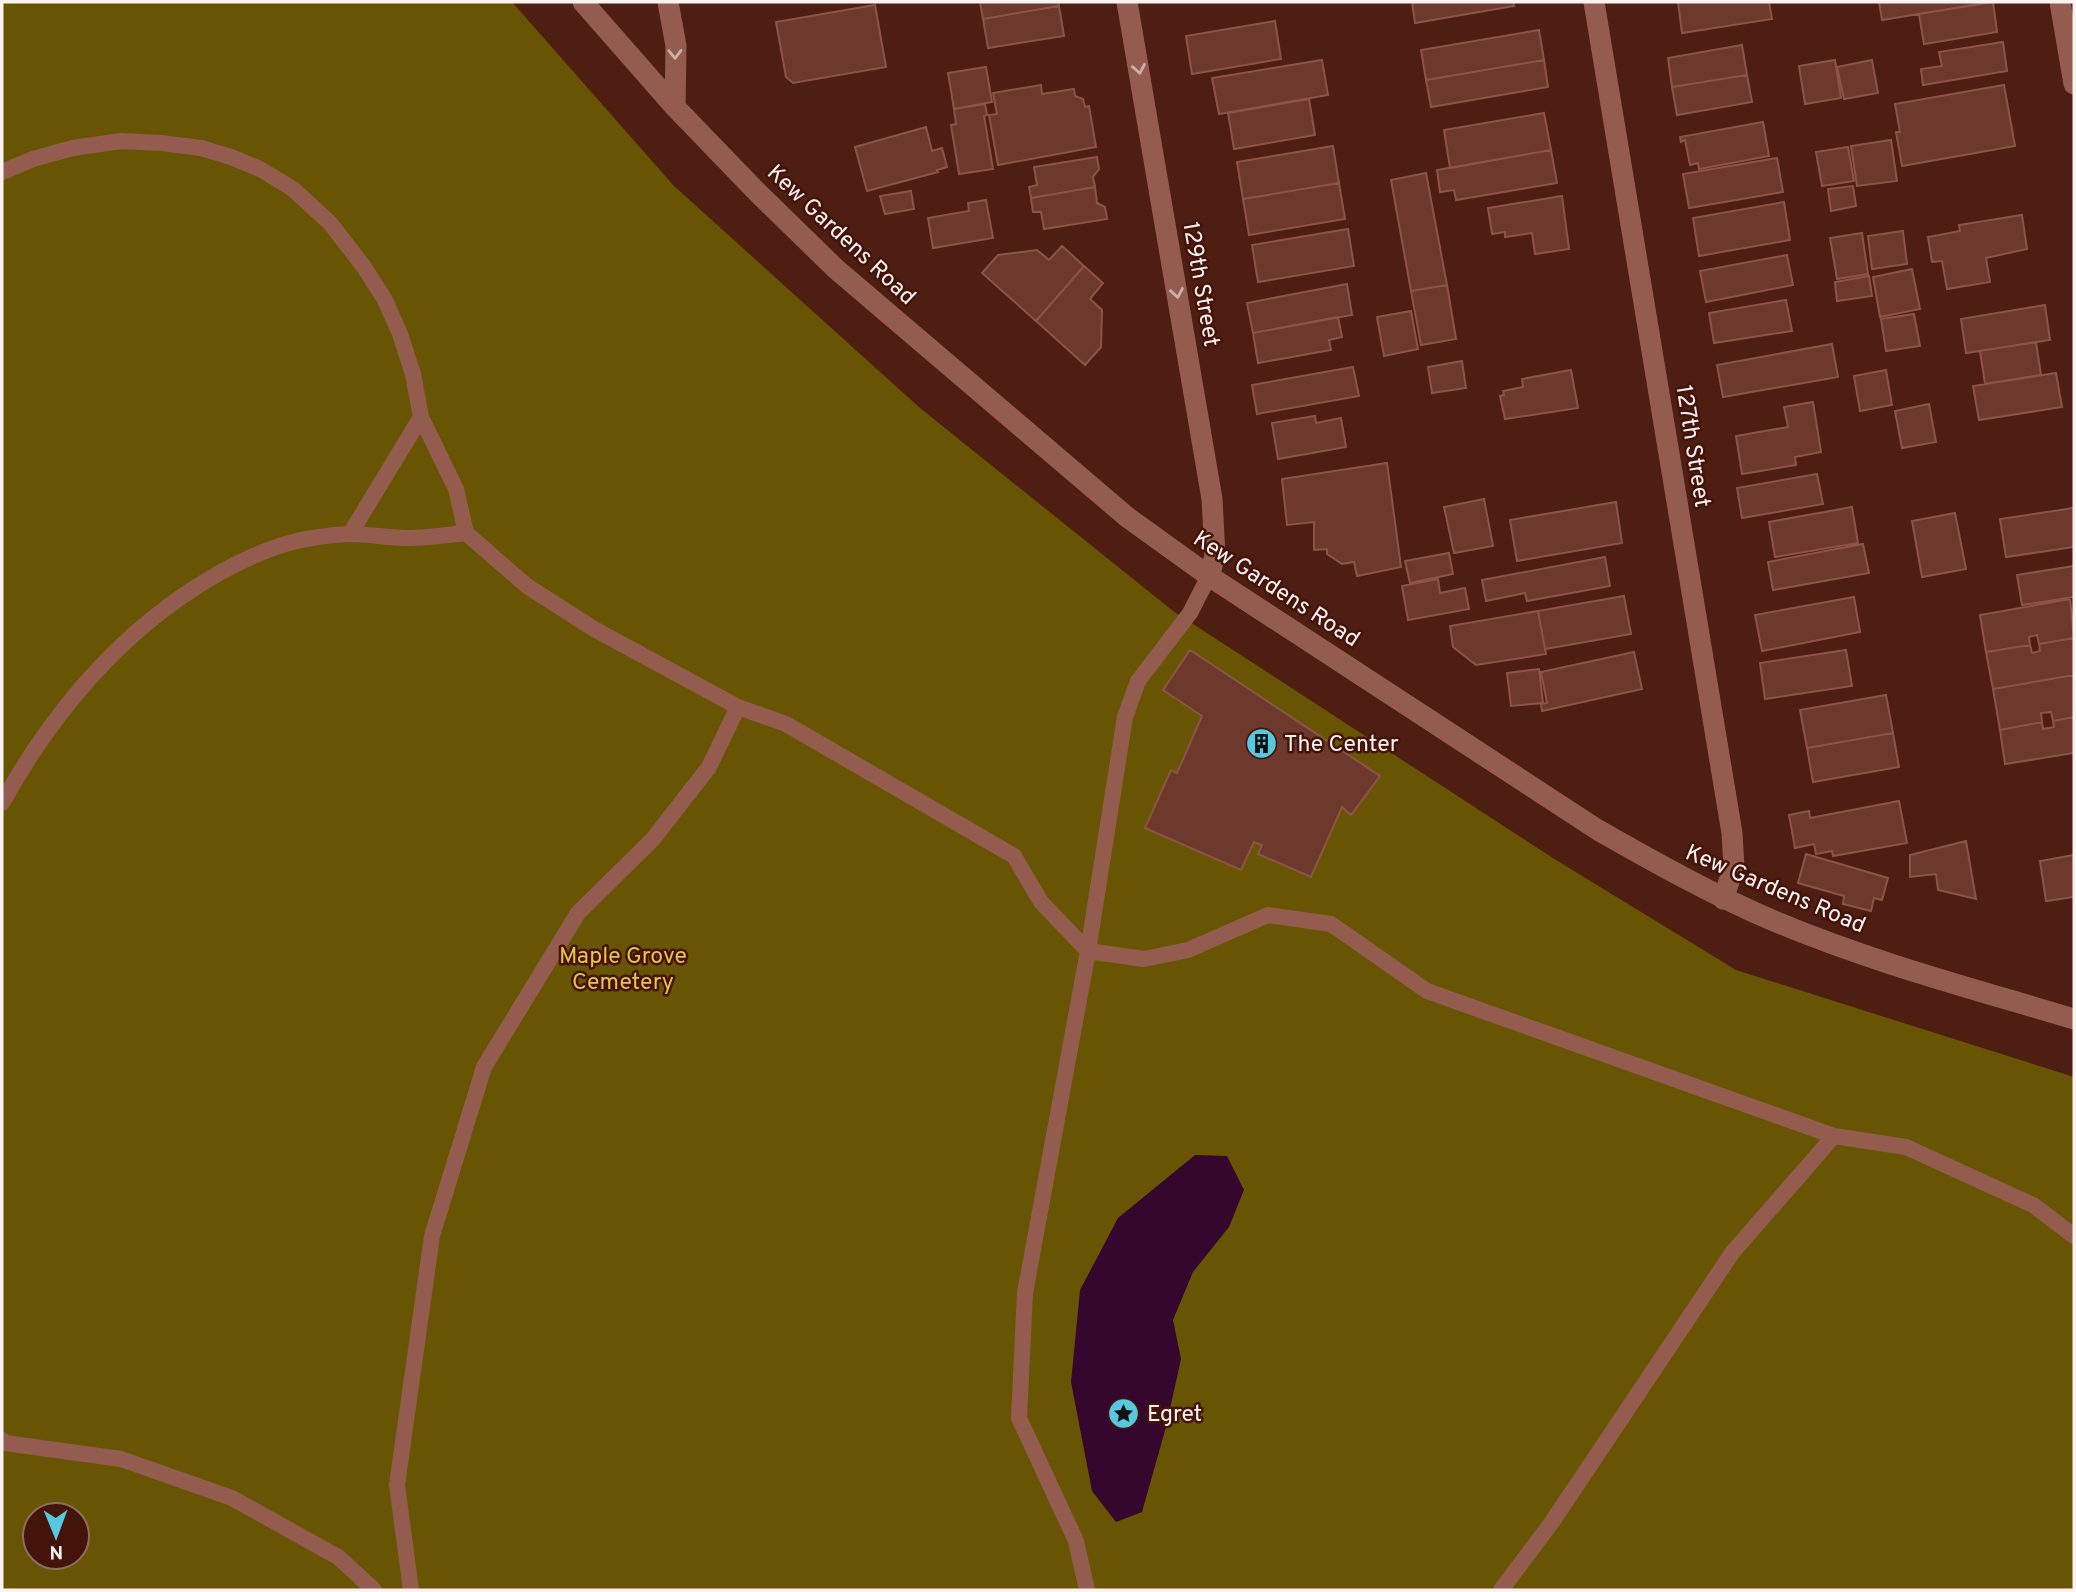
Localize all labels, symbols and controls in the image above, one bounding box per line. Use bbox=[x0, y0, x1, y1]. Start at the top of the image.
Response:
one-way arrow bbox=[668, 49, 683, 60]
one-way arrow bbox=[1131, 63, 1146, 75]
street label: Kew Gardens Road bbox=[760, 159, 921, 312]
street label: 129th Street bbox=[1174, 220, 1225, 349]
one-way arrow bbox=[1169, 287, 1184, 299]
street label: 127th Street bbox=[1668, 383, 1716, 510]
street label: Kew Gardens Road bbox=[1187, 525, 1365, 655]
building icon: The Center bbox=[1244, 726, 1278, 760]
place label: The Center bbox=[1284, 731, 1399, 760]
street label: Kew Gardens Road bbox=[1680, 839, 1870, 941]
park label: Maple Grove Cemetery bbox=[559, 943, 687, 998]
place icon: Egret bbox=[1107, 1396, 1141, 1430]
place label: Egret bbox=[1147, 1401, 1202, 1430]
north arrow bbox=[21, 1501, 91, 1571]
text: N bbox=[49, 1539, 63, 1563]

